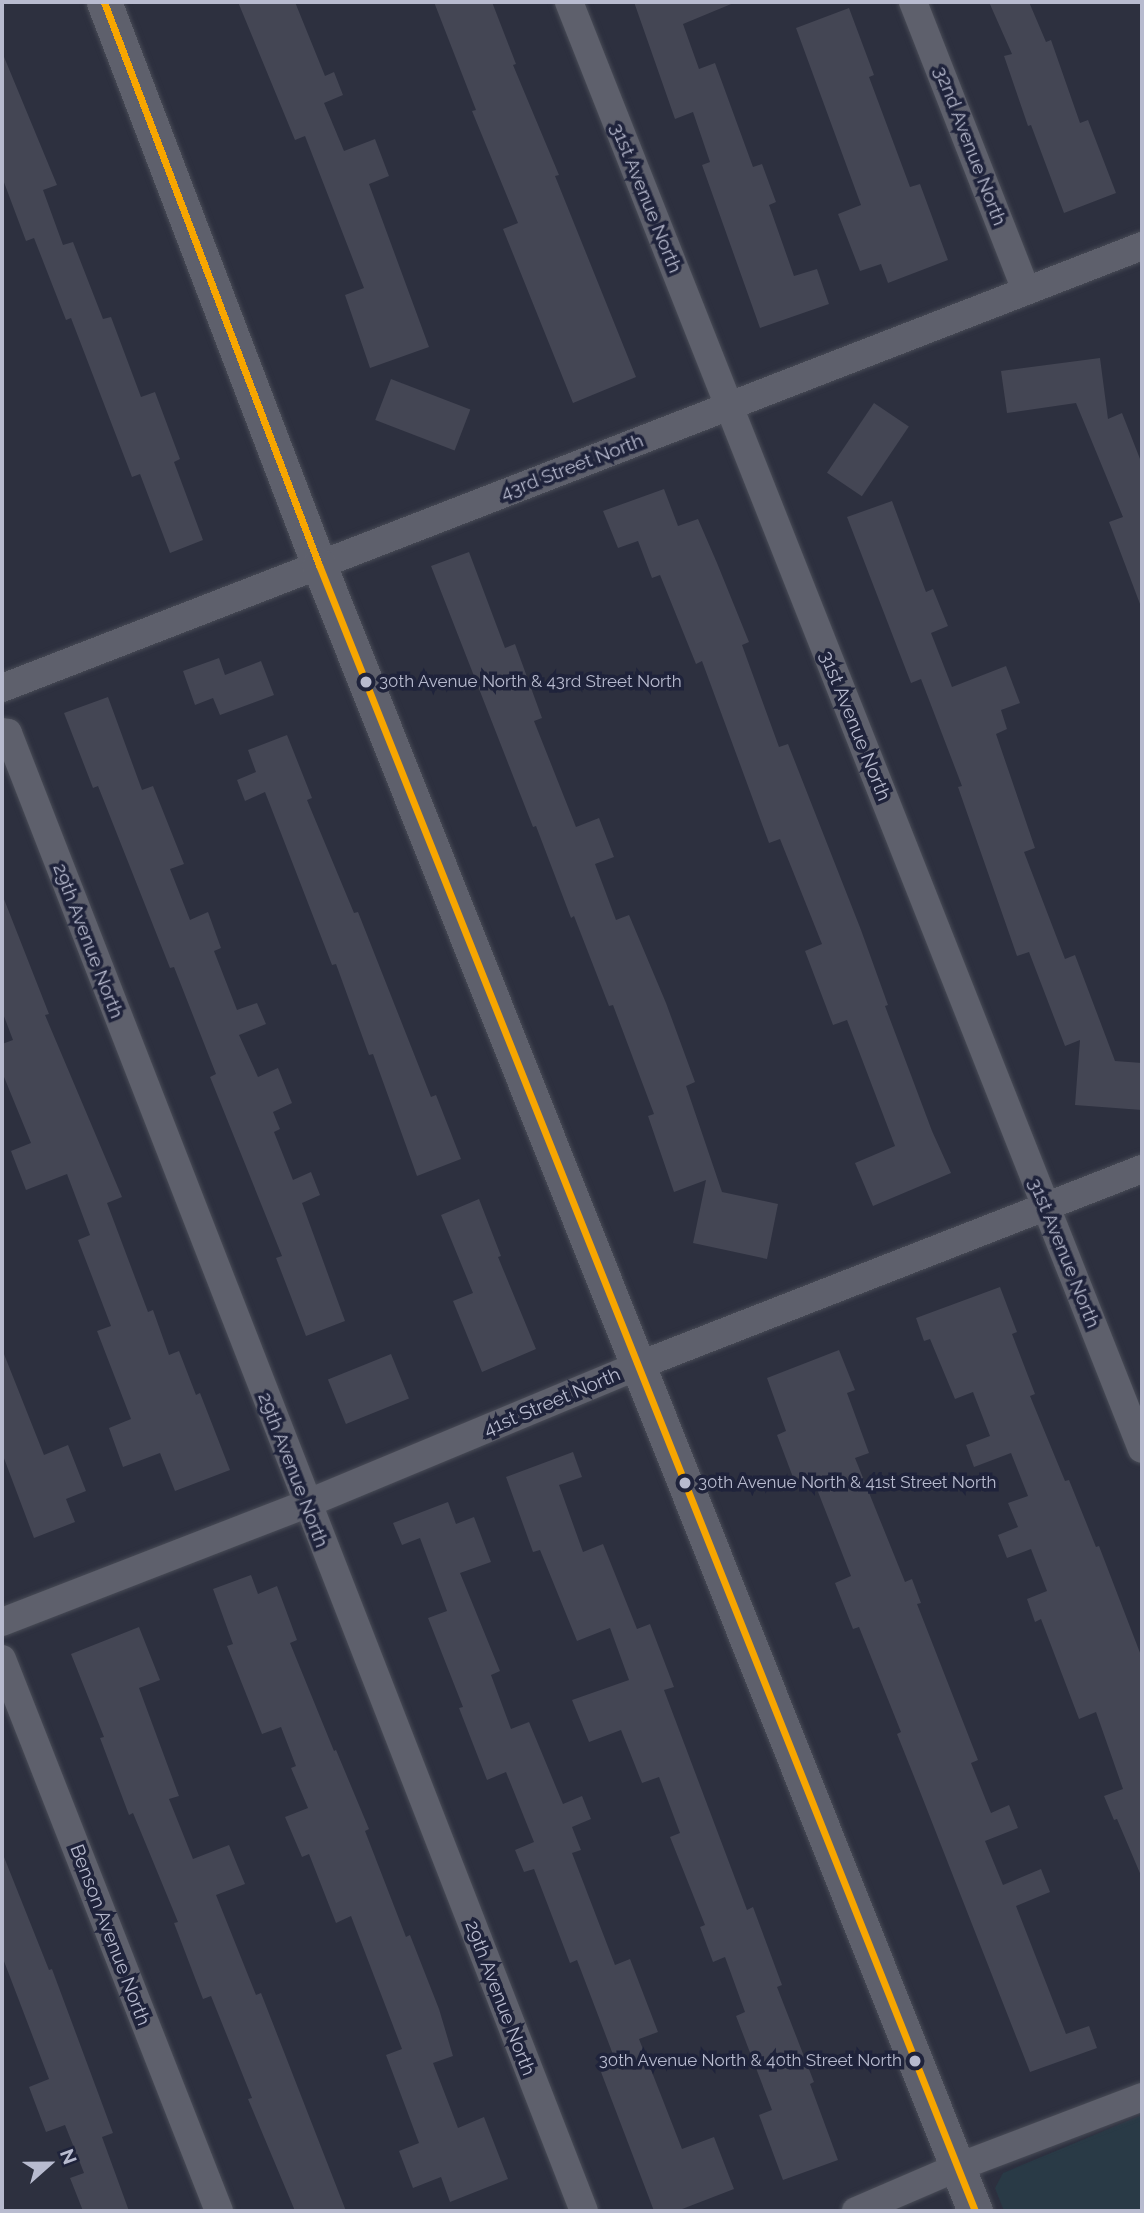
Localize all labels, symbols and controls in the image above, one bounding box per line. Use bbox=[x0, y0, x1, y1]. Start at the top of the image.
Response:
street label: 32nd Avenue North bbox=[929, 63, 1011, 229]
street label: 31st Avenue North bbox=[605, 120, 687, 276]
street label: 43rd Street North bbox=[497, 429, 647, 505]
street label: 31st Avenue North bbox=[814, 648, 896, 804]
place label: 30th Avenue North & 43rd Street North bbox=[379, 672, 682, 692]
marker: 30th Avenue North & 43rd Street North bbox=[359, 675, 373, 689]
street label: 29th Avenue North bbox=[48, 860, 128, 1022]
street label: 31st Avenue North bbox=[1023, 1175, 1105, 1331]
street label: 41st Street North bbox=[480, 1363, 624, 1441]
street label: 29th Avenue North bbox=[253, 1389, 333, 1551]
place label: 30th Avenue North & 41st Street North bbox=[698, 1473, 997, 1493]
marker: 30th Avenue North & 41st Street North bbox=[678, 1476, 692, 1490]
street label: Benson Avenue North bbox=[65, 1841, 155, 2029]
street label: 29th Avenue North bbox=[460, 1917, 540, 2079]
place label: 30th Avenue North & 40th Street North bbox=[598, 2051, 902, 2071]
marker: 30th Avenue North & 40th Street North bbox=[908, 2054, 922, 2068]
north arrow bbox=[14, 2129, 84, 2199]
text: N bbox=[56, 2146, 81, 2167]

